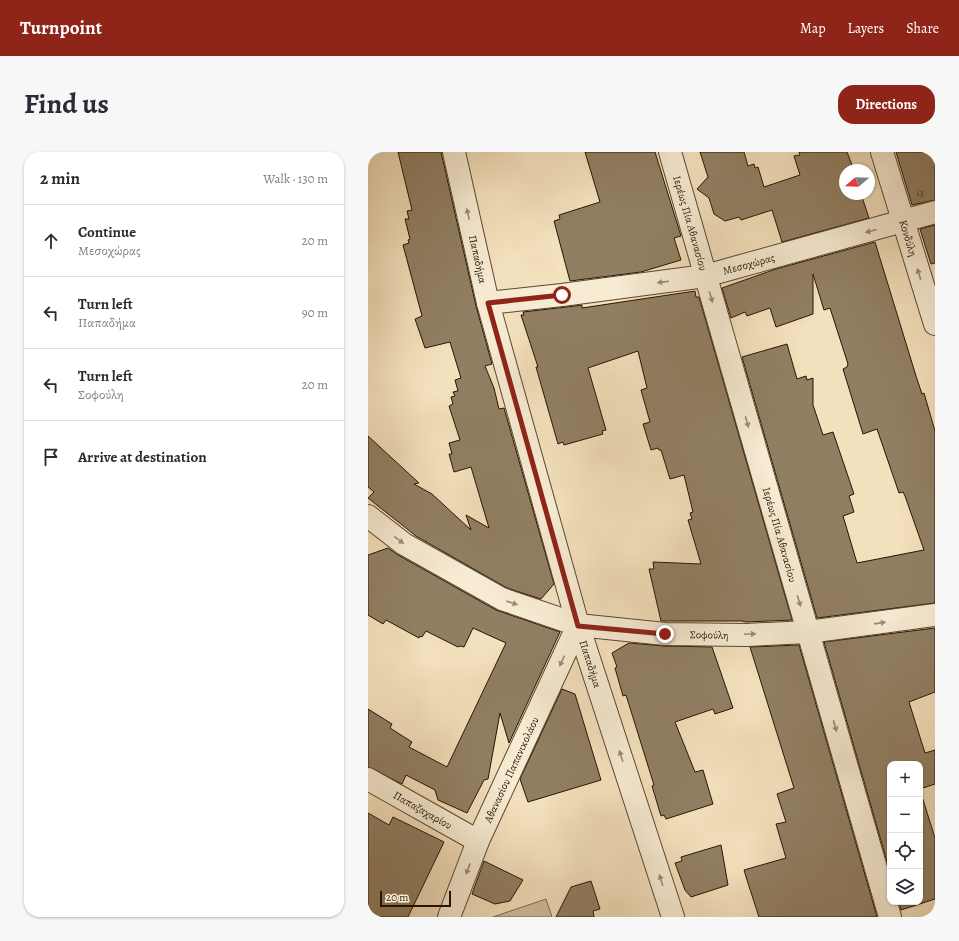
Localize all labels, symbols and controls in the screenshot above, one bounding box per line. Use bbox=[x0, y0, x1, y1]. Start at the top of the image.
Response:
text: Turnpoint bbox=[20, 15, 102, 41]
text: Map bbox=[800, 19, 826, 38]
text: Layers bbox=[848, 19, 884, 38]
text: Share bbox=[906, 19, 939, 38]
text: Find us bbox=[24, 85, 109, 123]
button: Directions bbox=[838, 85, 935, 124]
north arrow bbox=[839, 164, 875, 200]
text: 2 min bbox=[40, 167, 80, 190]
text: Walk · 130 m bbox=[263, 170, 328, 187]
street label: Ιερέως Πία Αθανασίου bbox=[670, 174, 711, 272]
house number: 13 bbox=[917, 187, 924, 199]
one-way arrow bbox=[464, 207, 470, 220]
street label: Κονδύλη bbox=[896, 218, 921, 258]
text: Continue bbox=[78, 222, 136, 242]
one-way arrow bbox=[864, 228, 877, 234]
icon: ahead bbox=[40, 230, 62, 252]
text: 20 m bbox=[302, 232, 328, 249]
street label: Παπαδήμα bbox=[465, 234, 491, 285]
text: Μεσοχώρας bbox=[78, 242, 141, 259]
street label: Μεσοχώρας bbox=[721, 249, 776, 278]
one-way arrow bbox=[916, 267, 922, 279]
one-way arrow bbox=[657, 279, 669, 285]
route start bbox=[553, 286, 571, 304]
one-way arrow bbox=[708, 291, 714, 303]
text: Turn left bbox=[78, 294, 133, 314]
icon: left bbox=[40, 302, 62, 324]
text: 90 m bbox=[302, 304, 328, 321]
text: Παπαδήμα bbox=[78, 314, 136, 331]
text: Turn left bbox=[78, 366, 133, 386]
icon: left bbox=[40, 374, 62, 396]
text: 20 m bbox=[302, 376, 328, 393]
text: Σοφούλη bbox=[78, 386, 124, 403]
one-way arrow bbox=[744, 416, 750, 428]
icon: arrive bbox=[40, 446, 62, 468]
text: Arrive at destination bbox=[78, 447, 207, 467]
street label: Ιερέως Πία Αθανασίου bbox=[759, 485, 801, 584]
one-way arrow bbox=[393, 536, 404, 544]
one-way arrow bbox=[796, 595, 802, 607]
one-way arrow bbox=[507, 600, 519, 606]
one-way arrow bbox=[873, 620, 886, 626]
route end bbox=[656, 625, 674, 643]
street label: Σοφούλη bbox=[690, 627, 729, 642]
one-way arrow bbox=[744, 631, 756, 638]
street label: Παπαδήμα bbox=[576, 638, 605, 690]
one-way arrow bbox=[559, 655, 565, 667]
street label: Αθανασίου Παπανικολάου bbox=[480, 714, 542, 826]
one-way arrow bbox=[832, 720, 838, 732]
one-way arrow bbox=[617, 750, 623, 762]
map controls bbox=[887, 761, 923, 905]
button: + bbox=[887, 761, 923, 797]
street label: Παπαζαχαρίου bbox=[391, 787, 455, 833]
button: − bbox=[887, 797, 923, 833]
button: locate bbox=[887, 833, 923, 869]
one-way arrow bbox=[464, 863, 470, 875]
button: layers bbox=[887, 869, 923, 905]
one-way arrow bbox=[658, 874, 664, 886]
scale bar bbox=[380, 889, 451, 908]
text: 20 m bbox=[386, 890, 408, 905]

